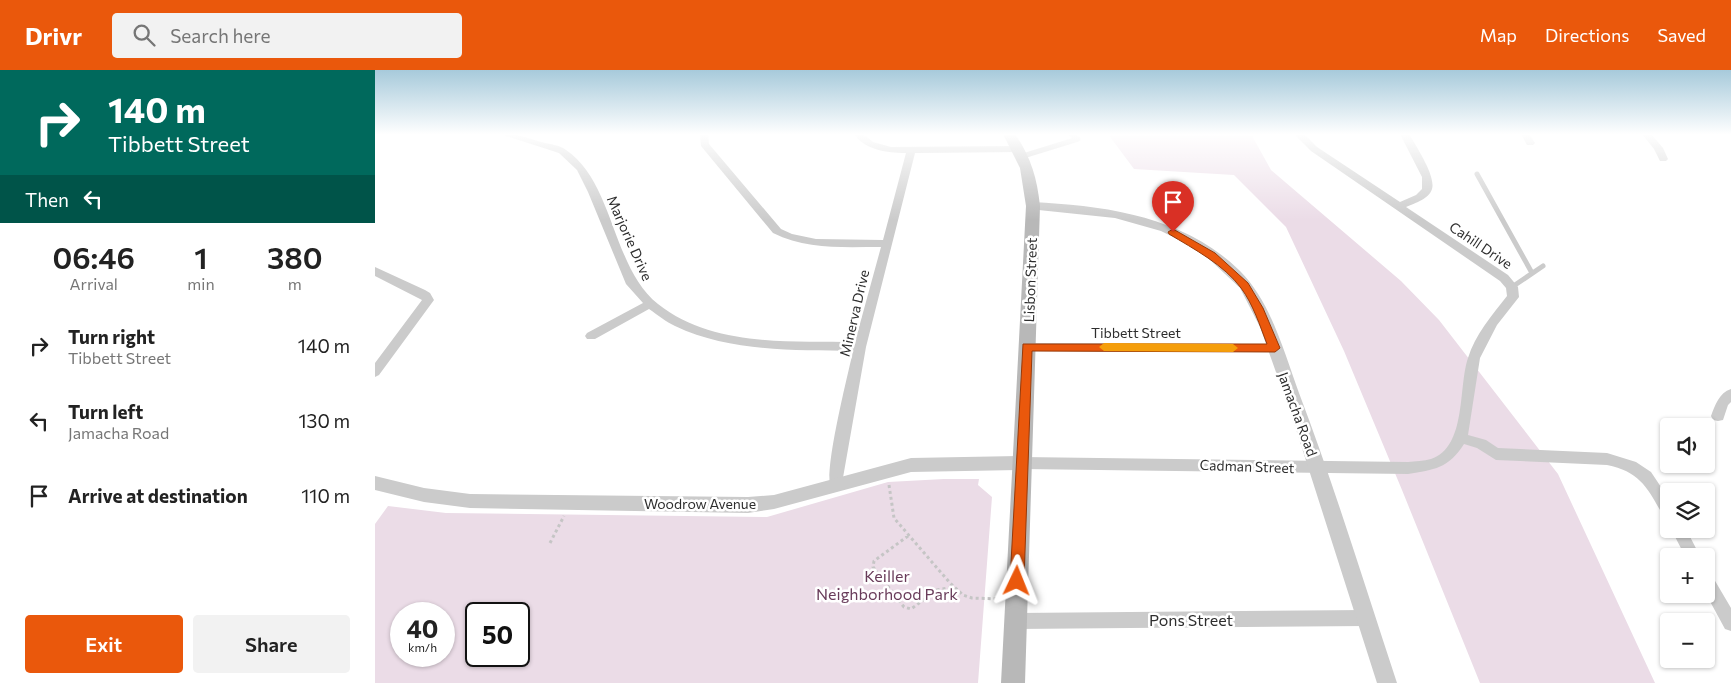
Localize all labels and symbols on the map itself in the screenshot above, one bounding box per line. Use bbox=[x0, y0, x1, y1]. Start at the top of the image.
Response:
pin bbox=[1152, 181, 1194, 232]
street label: Marjorie Drive bbox=[604, 193, 656, 283]
street label: Cahill Drive bbox=[1446, 218, 1516, 272]
street label: Lisbon Street bbox=[1020, 237, 1040, 323]
street label: Minerva Drive bbox=[836, 268, 872, 358]
street label: Tibbett Street bbox=[1091, 324, 1181, 341]
street label: Jamacha Road bbox=[1275, 369, 1321, 459]
street label: Cadman Street bbox=[1199, 456, 1295, 476]
street label: Woodrow Avenue bbox=[644, 495, 756, 512]
position arrow bbox=[990, 554, 1042, 606]
park label: Keiller Neighborhood Park bbox=[816, 566, 958, 603]
speed limit sign: 50 bbox=[465, 602, 530, 667]
street label: Pons Street bbox=[1149, 610, 1233, 629]

